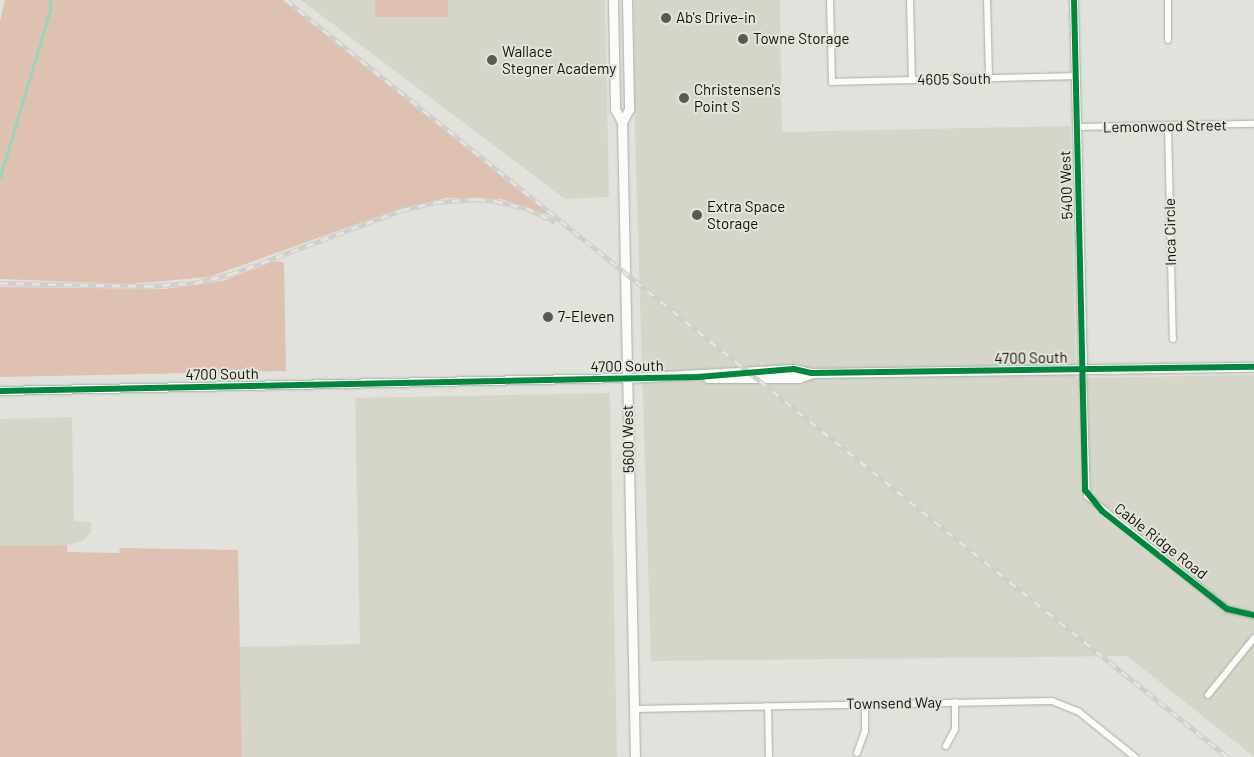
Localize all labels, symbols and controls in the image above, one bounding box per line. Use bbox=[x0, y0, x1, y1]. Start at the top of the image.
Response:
place label: Ab's Drive-in bbox=[676, 9, 756, 27]
marker: Ab's Drive-in bbox=[660, 12, 672, 24]
place label: Towne Storage bbox=[753, 30, 849, 48]
marker: Towne Storage bbox=[737, 33, 749, 45]
place label: Wallace Stegner Academy bbox=[502, 42, 616, 77]
marker: Wallace Stegner Academy bbox=[486, 54, 498, 66]
street label: 4605 South bbox=[917, 69, 991, 89]
place label: Christensen's Point S bbox=[694, 80, 781, 115]
marker: Christensen's Point S bbox=[678, 92, 690, 104]
street label: Lemonwood Street bbox=[1103, 116, 1227, 136]
street label: 5400 West bbox=[1056, 150, 1076, 220]
place label: Extra Space Storage bbox=[707, 197, 785, 232]
street label: Inca Circle bbox=[1160, 198, 1180, 266]
marker: Extra Space Storage bbox=[691, 209, 703, 221]
place label: 7-Eleven bbox=[558, 308, 614, 326]
marker: 7-Eleven bbox=[542, 311, 554, 323]
street label: 4700 South bbox=[994, 348, 1068, 368]
street label: 4700 South bbox=[590, 356, 664, 376]
street label: 4700 South bbox=[185, 364, 259, 384]
street label: 5600 West bbox=[618, 405, 638, 473]
street label: Cable Ridge Road bbox=[1111, 499, 1211, 583]
street label: Townsend Way bbox=[846, 693, 942, 713]

